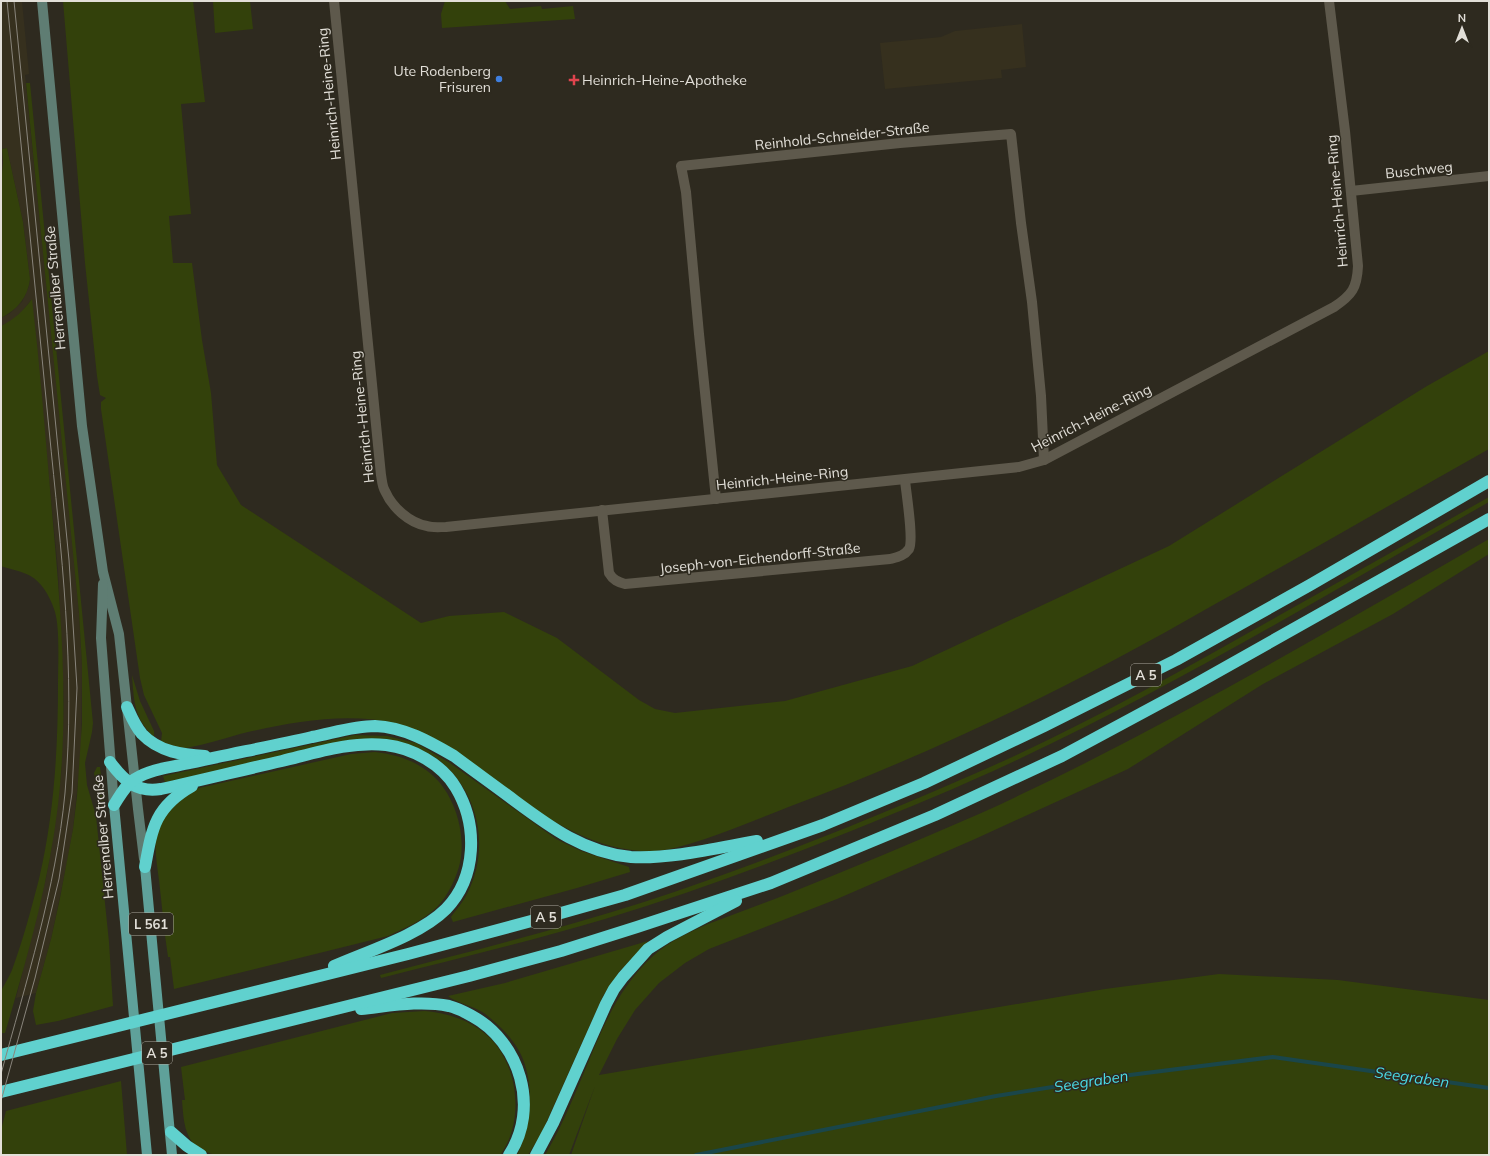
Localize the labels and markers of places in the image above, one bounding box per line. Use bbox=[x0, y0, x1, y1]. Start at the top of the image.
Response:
place label: Ute Rodenberg Frisuren bbox=[393, 62, 491, 96]
place label: Heinrich-Heine-Apotheke bbox=[582, 71, 747, 89]
marker: Ute Rodenberg Frisuren bbox=[494, 74, 504, 84]
marker: Heinrich-Heine-Apotheke bbox=[569, 75, 579, 85]

